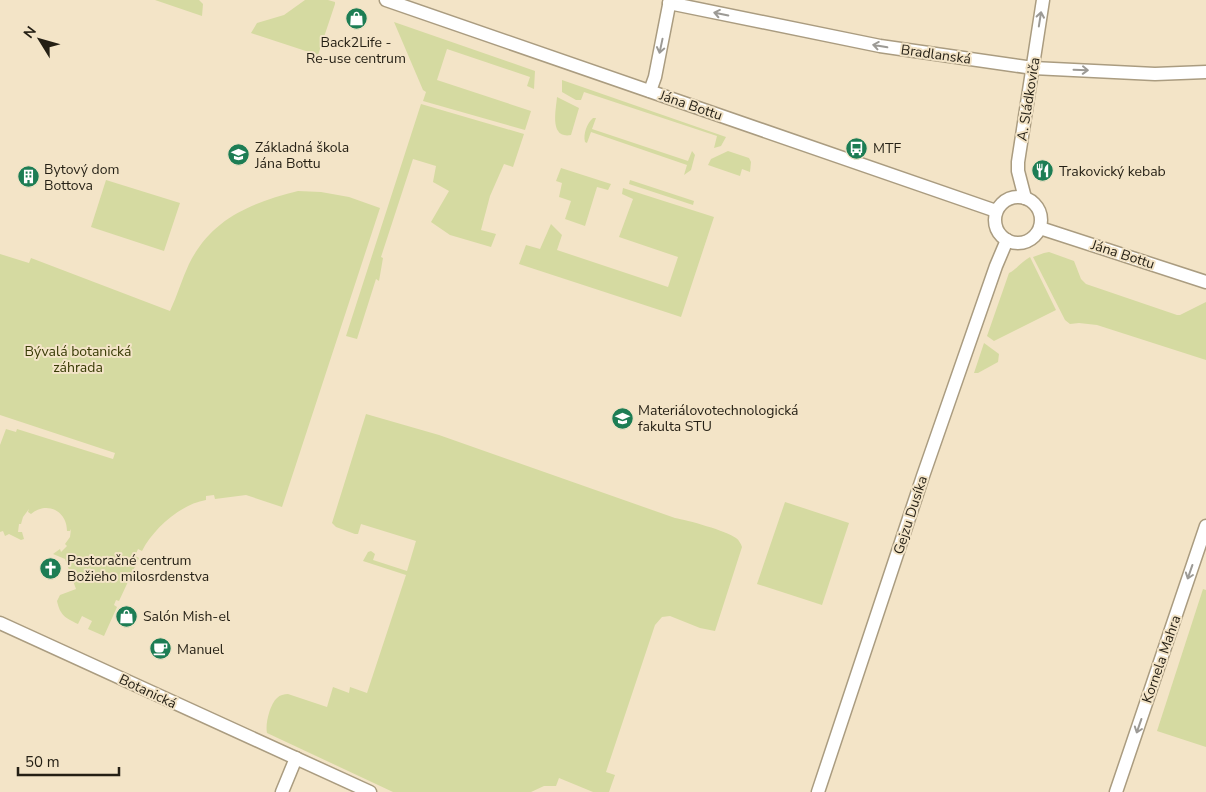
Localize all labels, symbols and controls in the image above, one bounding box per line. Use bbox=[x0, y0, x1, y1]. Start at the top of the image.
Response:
shop icon: Back2Life - Re-use centrum bbox=[344, 7, 368, 31]
one-way arrow bbox=[714, 9, 730, 18]
one-way arrow bbox=[1035, 11, 1045, 27]
north arrow bbox=[15, 15, 65, 65]
text: N bbox=[19, 23, 41, 42]
place label: Back2Life - Re-use centrum bbox=[306, 33, 406, 68]
one-way arrow bbox=[656, 37, 665, 53]
street label: Bradlanská bbox=[900, 40, 972, 69]
one-way arrow bbox=[873, 41, 889, 51]
street label: A. Sládkoviča bbox=[1013, 56, 1044, 142]
one-way arrow bbox=[1073, 66, 1089, 75]
street label: Jána Bottu bbox=[656, 85, 725, 125]
bus stop icon: MTF bbox=[845, 136, 869, 160]
place label: Základná škola Jána Bottu bbox=[254, 138, 349, 173]
place label: MTF bbox=[873, 139, 901, 158]
school or university icon: Základná škola Jána Bottu bbox=[227, 143, 251, 167]
restaurant icon: Trakovický kebab bbox=[1031, 159, 1055, 183]
place label: Bytový dom Bottova bbox=[44, 160, 120, 195]
place label: Trakovický kebab bbox=[1059, 162, 1166, 181]
building icon: Bytový dom Bottova bbox=[16, 165, 40, 189]
street label: Jána Bottu bbox=[1088, 235, 1157, 274]
park label: Bývalá botanická záhrada bbox=[25, 342, 131, 377]
place label: Materiálovotechnologická fakulta STU bbox=[638, 401, 799, 436]
school or university icon: Materiálovotechnologická fakulta STU bbox=[610, 406, 634, 430]
street label: Gejzu Dusíka bbox=[889, 473, 932, 557]
place label: Pastoračné centrum Božieho milosrdenstva bbox=[67, 551, 209, 586]
church icon: Pastoračné centrum Božieho milosrdenstva bbox=[39, 556, 63, 580]
one-way arrow bbox=[1185, 563, 1195, 579]
shop icon: Salón Mish-el bbox=[115, 604, 139, 628]
place label: Salón Mish-el bbox=[143, 607, 231, 626]
street label: Kornela Mahra bbox=[1138, 613, 1185, 706]
cafe icon: Manuel bbox=[149, 637, 173, 661]
place label: Manuel bbox=[177, 640, 225, 659]
street label: Botanická bbox=[116, 670, 180, 713]
one-way arrow bbox=[1133, 717, 1143, 733]
scale bar bbox=[18, 744, 119, 776]
text: 50 m bbox=[25, 752, 60, 772]

